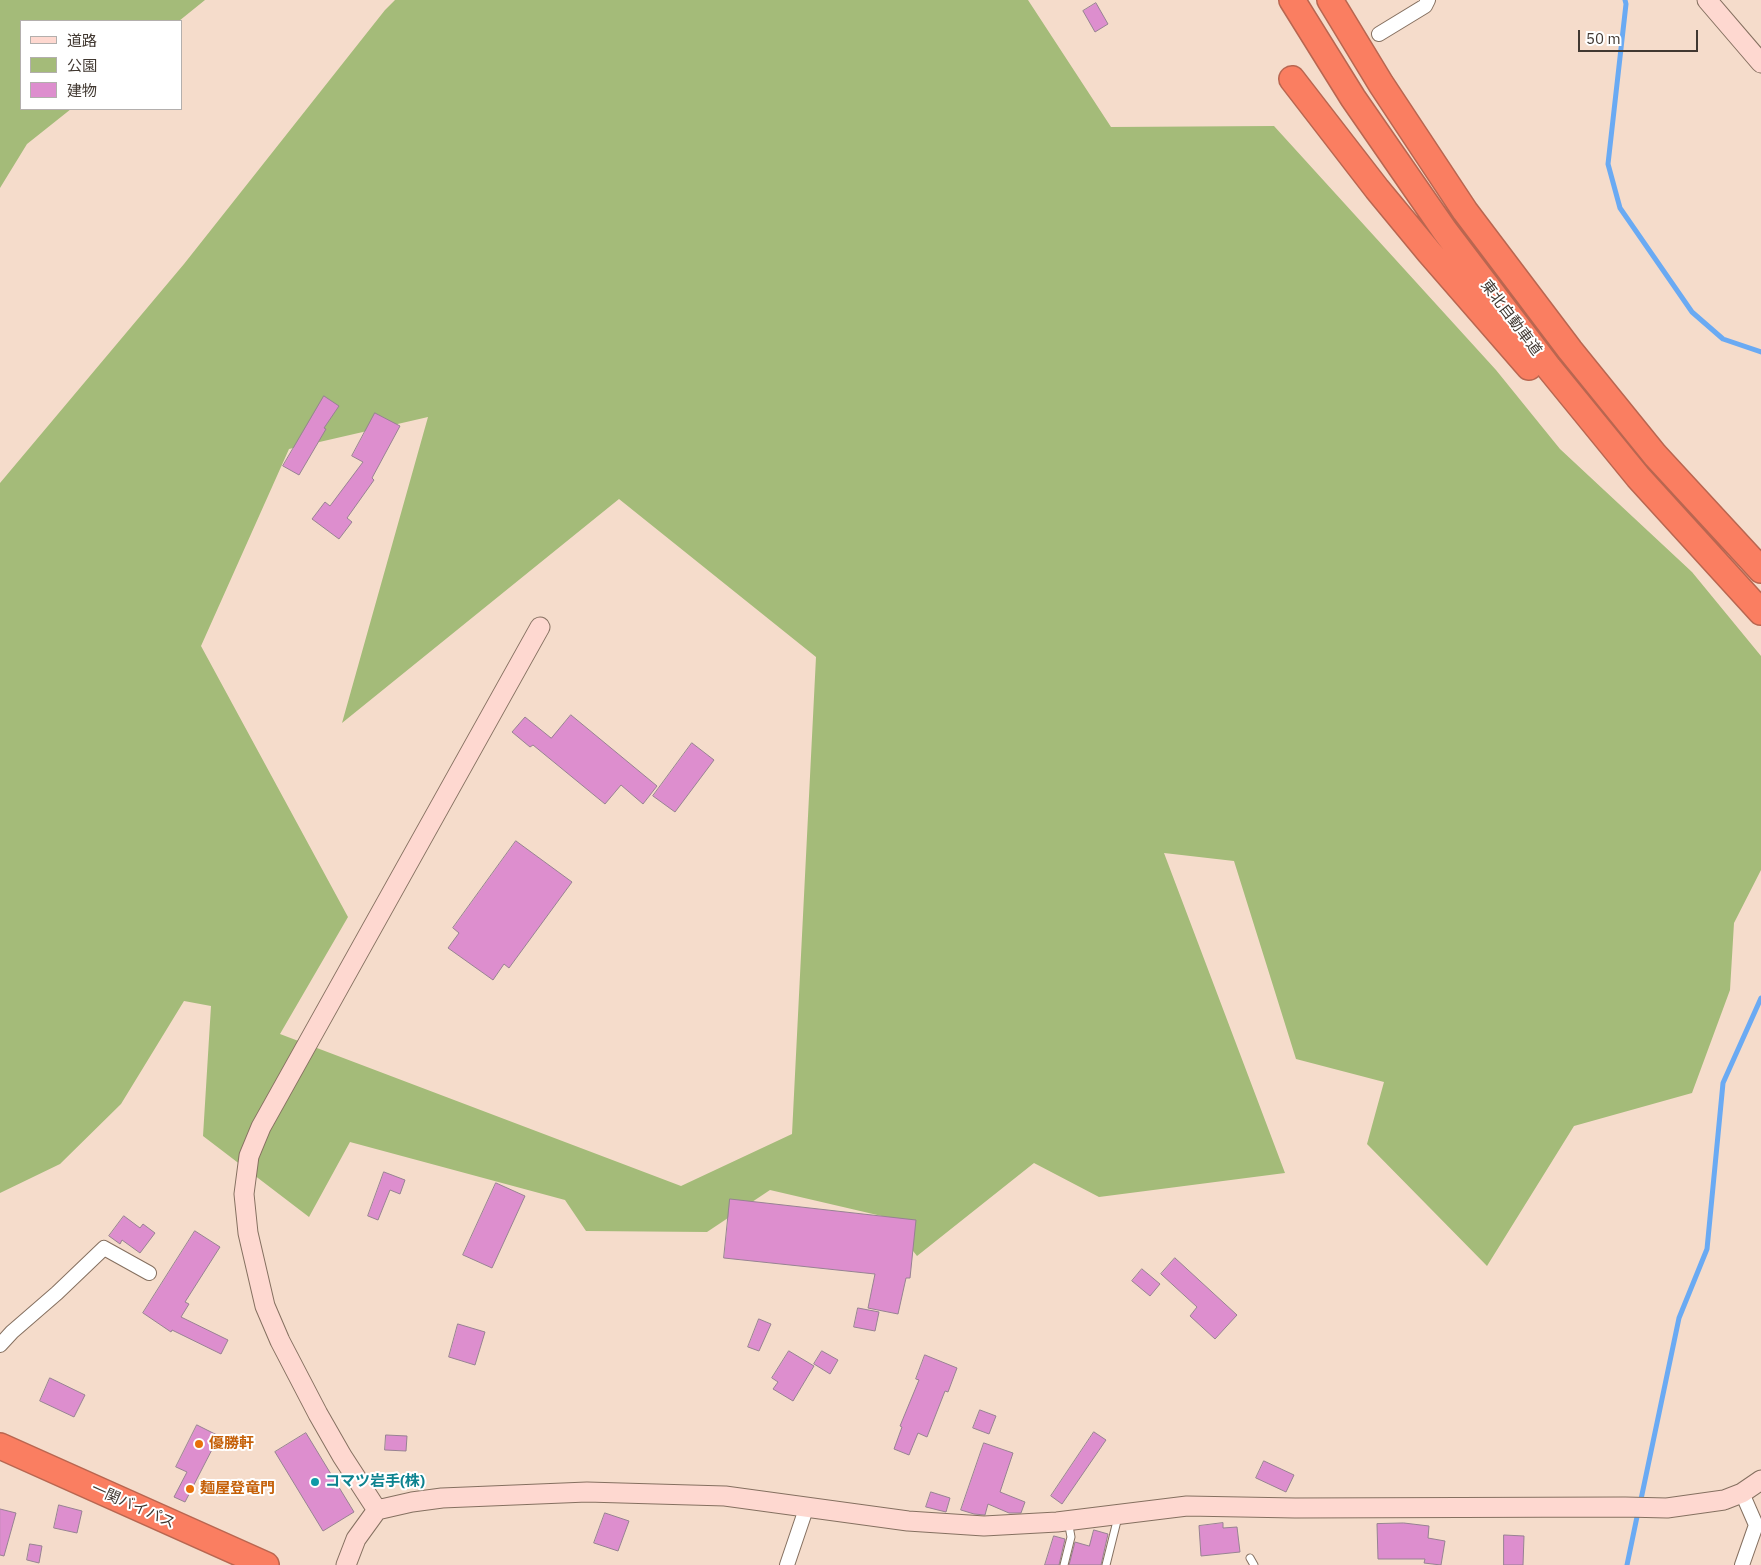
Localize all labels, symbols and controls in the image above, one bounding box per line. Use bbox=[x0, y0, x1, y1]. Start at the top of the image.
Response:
legend bbox=[20, 20, 182, 110]
scale bar bbox=[1581, 20, 1701, 52]
text: 50 m bbox=[1586, 29, 1621, 48]
text: 道路 bbox=[67, 31, 97, 50]
text: 公園 bbox=[67, 56, 97, 75]
text: 建物 bbox=[67, 81, 97, 100]
street label: 東北自動車道 bbox=[1477, 277, 1545, 359]
place label: 優勝軒 bbox=[209, 1435, 254, 1453]
marker: 優勝軒 bbox=[193, 1438, 205, 1450]
place label: コマツ岩手(株) bbox=[325, 1473, 425, 1491]
marker: コマツ岩手(株) bbox=[309, 1476, 321, 1488]
street label: 一関バイパス bbox=[88, 1479, 178, 1533]
place label: 麺屋登竜門 bbox=[200, 1480, 275, 1498]
marker: 麺屋登竜門 bbox=[184, 1483, 196, 1495]

